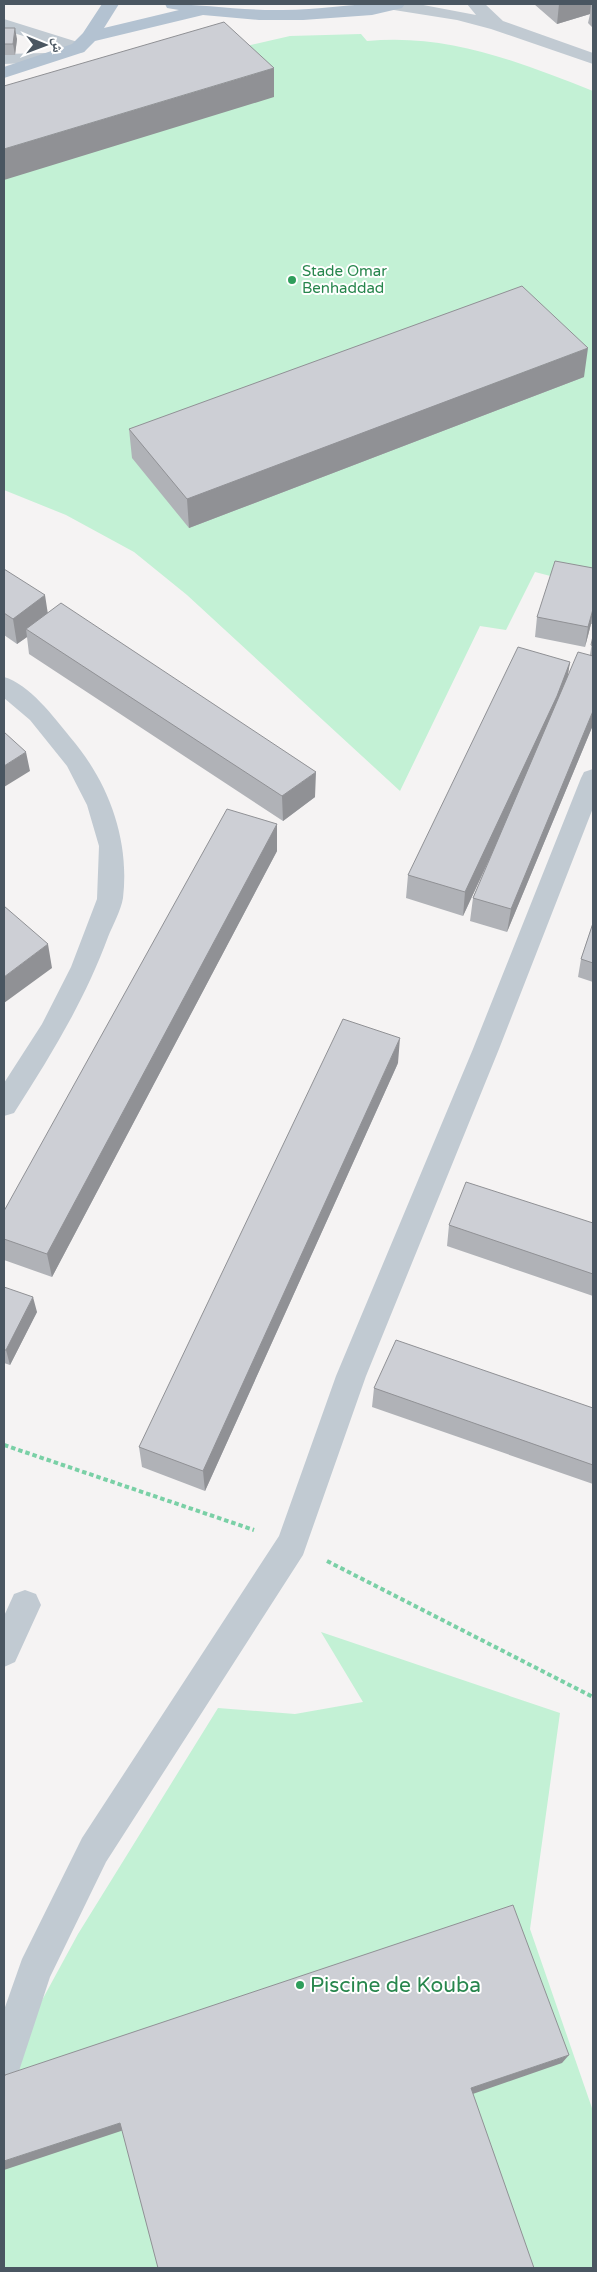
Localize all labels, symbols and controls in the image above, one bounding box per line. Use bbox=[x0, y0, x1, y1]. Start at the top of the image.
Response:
north arrow bbox=[20, 20, 70, 70]
text: ش bbox=[49, 38, 66, 53]
place label: Stade Omar Benhaddad bbox=[302, 262, 387, 297]
marker: Stade Omar Benhaddad bbox=[286, 274, 298, 286]
place label: Piscine de Kouba bbox=[310, 1973, 481, 1998]
marker: Piscine de Kouba bbox=[294, 1979, 306, 1991]

